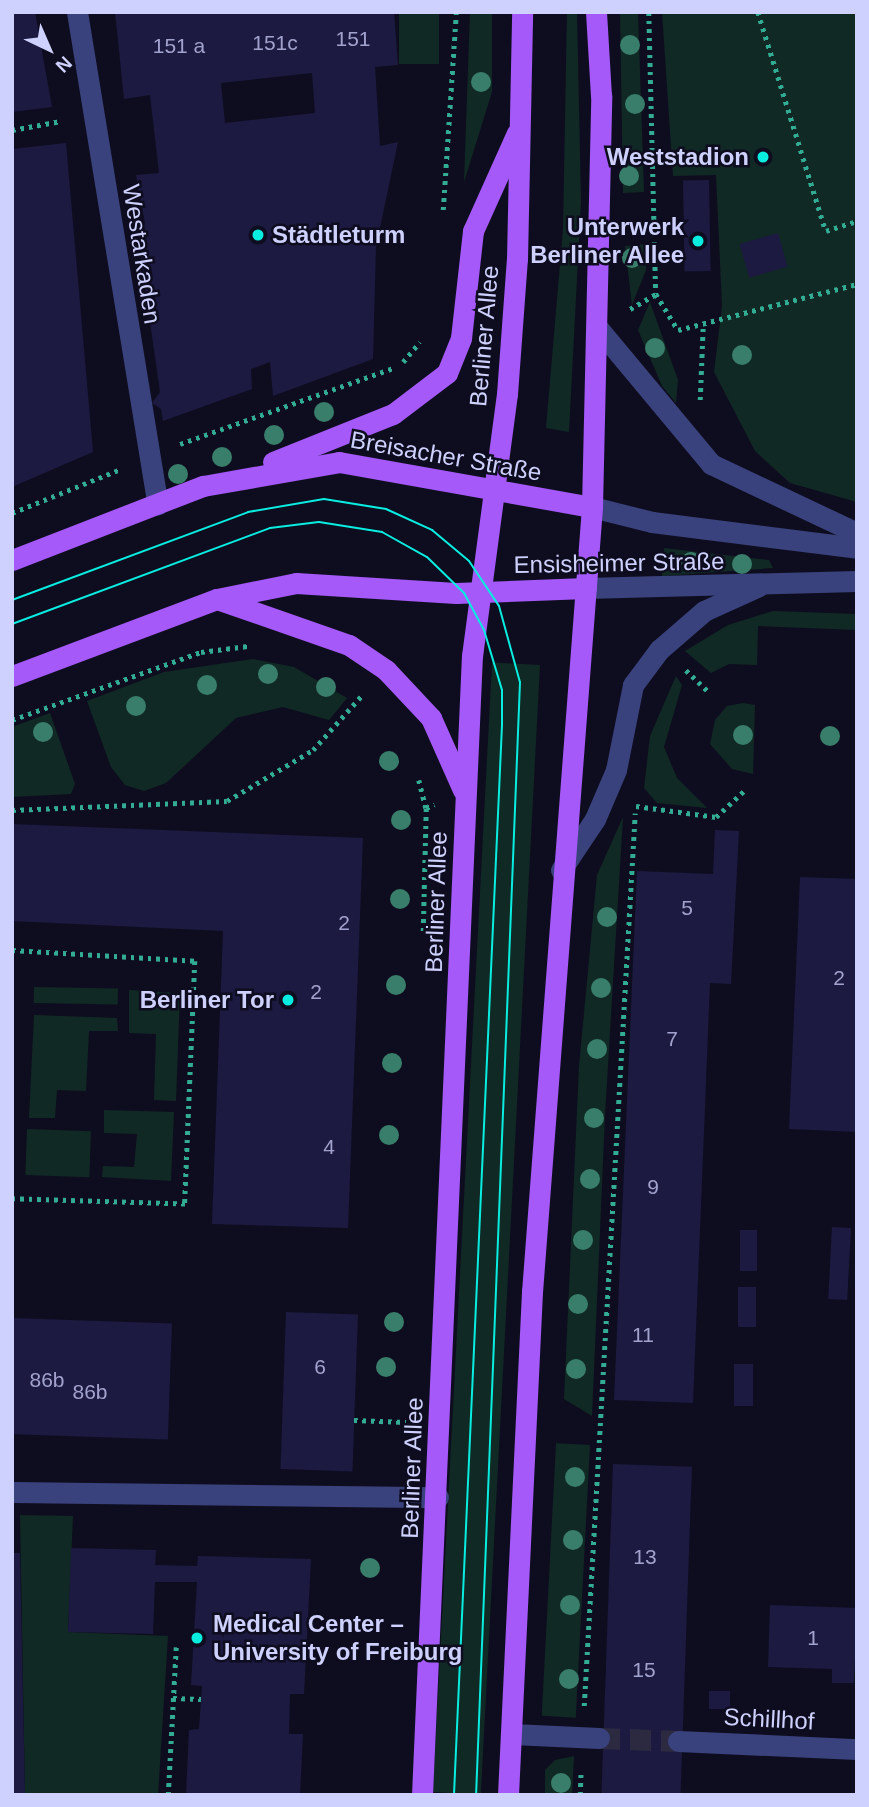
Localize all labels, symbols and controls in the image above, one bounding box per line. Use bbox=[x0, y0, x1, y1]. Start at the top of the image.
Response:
north arrow bbox=[14, 14, 84, 84]
house number: 151 bbox=[335, 26, 371, 52]
house number: 151c bbox=[252, 30, 298, 56]
house number: 151 a bbox=[153, 33, 205, 59]
text: N bbox=[52, 52, 76, 77]
place label: Weststadion bbox=[607, 143, 749, 171]
marker: Weststadion bbox=[755, 149, 771, 165]
street label: Westarkaden bbox=[117, 182, 167, 326]
place label: Unterwerk Berliner Allee bbox=[529, 213, 684, 269]
place label: Städtleturm bbox=[272, 221, 405, 249]
marker: Städtleturm bbox=[250, 227, 266, 243]
marker: Unterwerk Berliner Allee bbox=[690, 233, 706, 249]
street label: Berliner Allee bbox=[463, 264, 505, 408]
street label: Breisacher Straße bbox=[348, 425, 544, 487]
street label: Ensisheimer Straße bbox=[513, 547, 725, 579]
street label: Berliner Allee bbox=[419, 830, 453, 974]
house number: 5 bbox=[681, 895, 693, 921]
house number: 2 bbox=[338, 910, 350, 936]
house number: 2 bbox=[833, 965, 845, 991]
house number: 2 bbox=[310, 979, 322, 1005]
place label: Berliner Tor bbox=[140, 986, 274, 1014]
marker: Berliner Tor bbox=[280, 992, 296, 1008]
house number: 7 bbox=[666, 1026, 678, 1052]
house number: 4 bbox=[323, 1134, 335, 1160]
house number: 9 bbox=[647, 1174, 659, 1200]
house number: 11 bbox=[632, 1322, 654, 1348]
house number: 6 bbox=[314, 1354, 326, 1380]
house number: 86b bbox=[29, 1367, 65, 1393]
house number: 86b bbox=[72, 1379, 108, 1405]
street label: Berliner Allee bbox=[395, 1396, 429, 1540]
house number: 13 bbox=[633, 1544, 657, 1570]
place label: Medical Center – University of Freiburg bbox=[213, 1610, 462, 1666]
house number: 1 bbox=[807, 1625, 819, 1651]
marker: Medical Center – University of Freiburg bbox=[187, 1628, 207, 1648]
house number: 15 bbox=[632, 1657, 656, 1683]
street label: Schillhof bbox=[723, 1702, 815, 1736]

